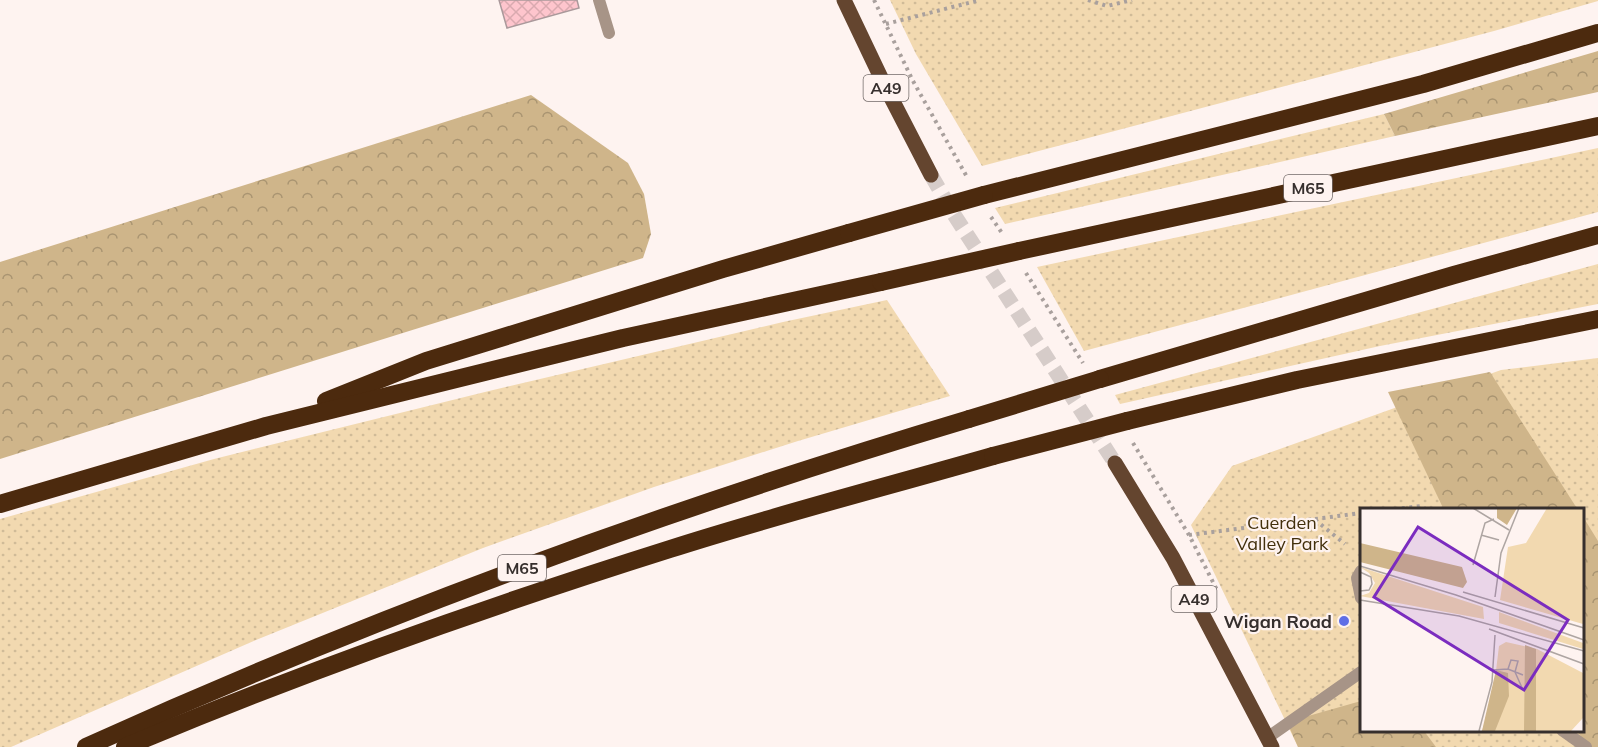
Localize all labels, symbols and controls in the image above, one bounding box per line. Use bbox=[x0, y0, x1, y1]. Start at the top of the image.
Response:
road number: A49 bbox=[864, 75, 908, 101]
road number: M65 bbox=[1284, 175, 1332, 201]
inset map bbox=[1360, 508, 1583, 732]
park label: Cuerden Valley Park bbox=[1236, 511, 1329, 555]
road number: M65 bbox=[498, 555, 546, 581]
road number: A49 bbox=[1172, 586, 1216, 612]
place label: Wigan Road bbox=[1224, 610, 1332, 633]
marker: Wigan Road bbox=[1337, 614, 1351, 628]

